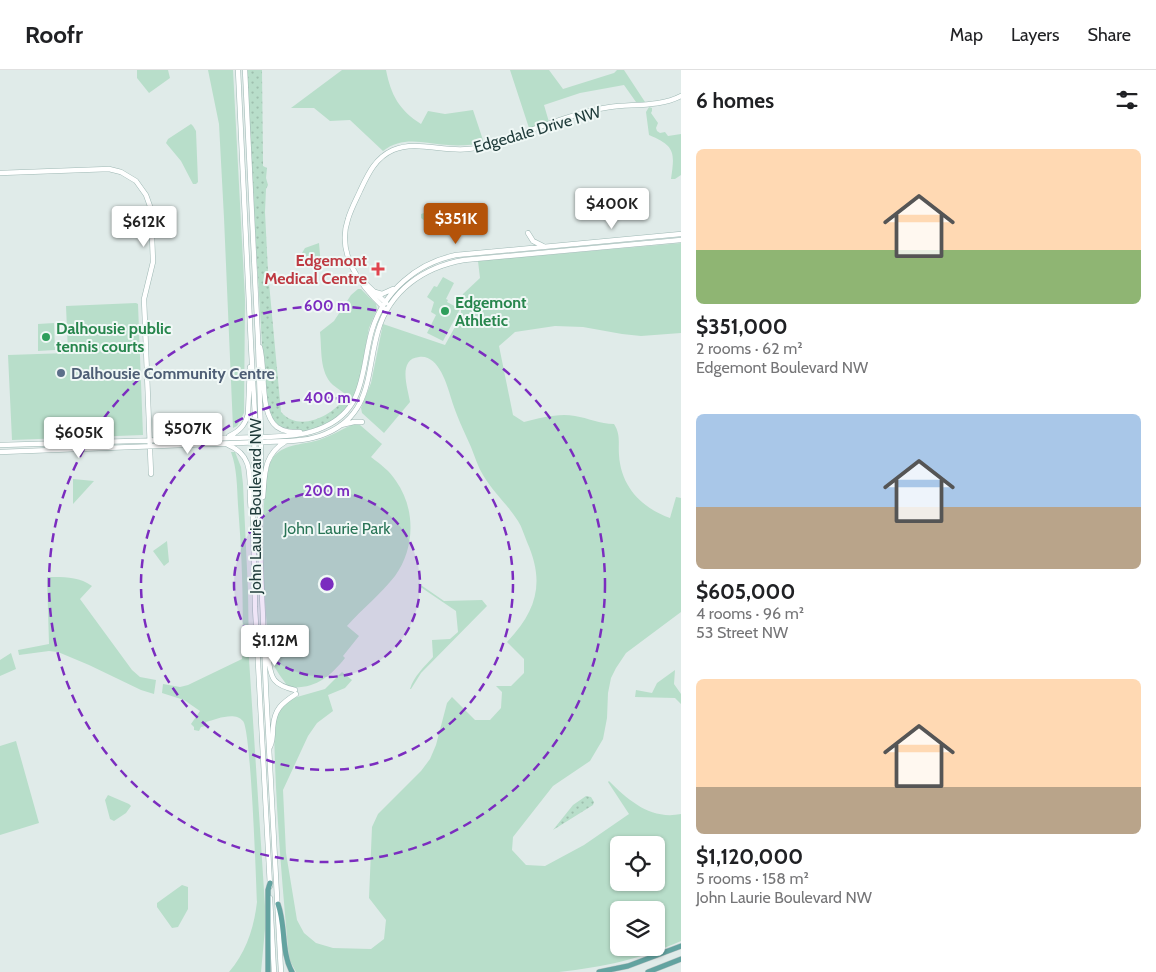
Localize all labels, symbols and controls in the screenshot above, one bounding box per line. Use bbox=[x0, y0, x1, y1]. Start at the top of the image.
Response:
text: Roofr bbox=[25, 20, 83, 49]
text: Map bbox=[950, 24, 983, 46]
text: Layers bbox=[1011, 24, 1060, 46]
text: Share bbox=[1088, 24, 1131, 46]
icon: filters bbox=[1113, 86, 1141, 114]
text: 6 homes bbox=[696, 88, 774, 113]
street label: Edgedale Drive NW bbox=[471, 102, 604, 157]
icon: home bbox=[874, 181, 964, 271]
pin: $400K bbox=[577, 188, 647, 230]
text: $400K bbox=[586, 194, 638, 213]
pin: $351K bbox=[421, 202, 491, 245]
pin: $612K bbox=[109, 206, 179, 248]
text: $351K bbox=[435, 209, 477, 228]
text: $612K bbox=[123, 212, 165, 231]
place label: Edgemont Medical Centre bbox=[264, 251, 367, 288]
marker: Edgemont Medical Centre bbox=[371, 262, 385, 276]
place label: Edgemont Athletic bbox=[455, 293, 527, 330]
text: 600 m bbox=[304, 297, 350, 315]
marker: Edgemont Athletic bbox=[439, 305, 451, 317]
text: $351,000 bbox=[696, 314, 788, 339]
place label: Dalhousie public tennis courts bbox=[56, 319, 171, 356]
marker: Dalhousie public tennis courts bbox=[40, 331, 52, 343]
text: 2 rooms · 62 m² bbox=[696, 339, 803, 358]
text: Edgemont Boulevard NW bbox=[696, 358, 868, 377]
place label: Dalhousie Community Centre bbox=[71, 364, 275, 383]
marker: Dalhousie Community Centre bbox=[55, 367, 67, 379]
text: 400 m bbox=[304, 389, 350, 407]
pin: $507K bbox=[153, 412, 223, 455]
pin: $605K bbox=[44, 416, 114, 459]
street label: John Laurie Boulevard NW bbox=[246, 417, 265, 595]
text: $507K bbox=[164, 419, 212, 438]
text: $605K bbox=[55, 423, 103, 442]
icon: home bbox=[874, 446, 964, 536]
text: 200 m bbox=[304, 482, 350, 500]
park label: John Laurie Park bbox=[282, 519, 391, 538]
centre of rings bbox=[318, 575, 336, 593]
text: $605,000 bbox=[696, 579, 795, 604]
text: 4 rooms · 96 m² bbox=[696, 604, 804, 623]
text: 53 Street NW bbox=[696, 623, 788, 642]
pin: $1.12M bbox=[234, 624, 316, 667]
text: $1.12M bbox=[252, 631, 298, 650]
icon: home bbox=[874, 711, 964, 801]
map controls bbox=[610, 836, 665, 956]
button: locate bbox=[610, 836, 665, 891]
text: $1,120,000 bbox=[696, 844, 803, 869]
text: 5 rooms · 158 m² bbox=[696, 869, 809, 888]
text: John Laurie Boulevard NW bbox=[696, 888, 872, 907]
button: layers bbox=[610, 901, 665, 956]

